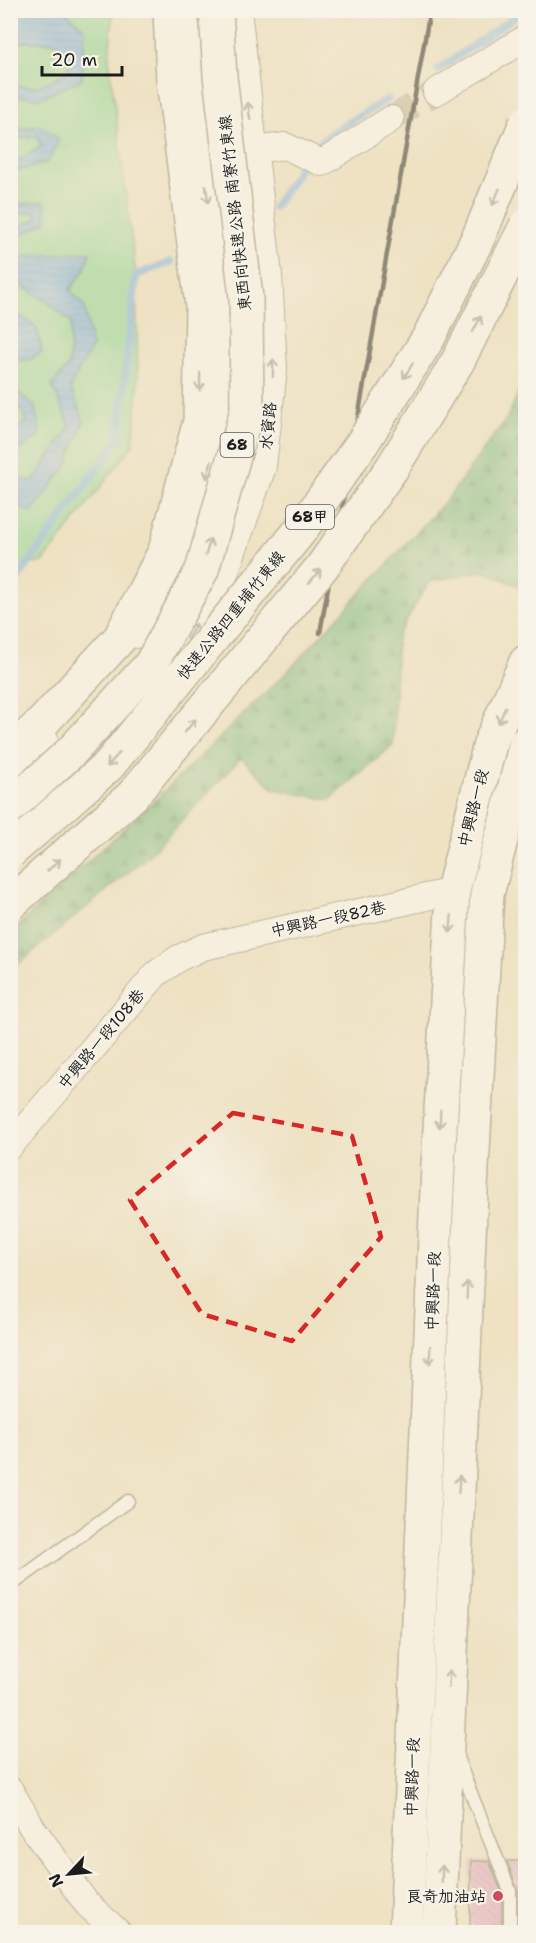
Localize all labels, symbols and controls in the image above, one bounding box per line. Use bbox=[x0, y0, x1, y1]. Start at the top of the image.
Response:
scale bar bbox=[42, 39, 122, 77]
text: 20 m bbox=[51, 48, 97, 72]
one-way arrow bbox=[244, 102, 255, 121]
street label: 東西向快速公路 南寮竹東線 bbox=[214, 114, 256, 312]
one-way arrow bbox=[201, 184, 212, 203]
one-way arrow bbox=[490, 187, 501, 205]
one-way arrow bbox=[472, 316, 483, 334]
one-way arrow bbox=[267, 358, 279, 378]
one-way arrow bbox=[402, 362, 415, 379]
one-way arrow bbox=[195, 372, 206, 392]
street label: 水資路 bbox=[255, 401, 281, 451]
road number: 68 bbox=[220, 433, 254, 457]
one-way arrow bbox=[203, 461, 215, 480]
road number: 68甲 bbox=[286, 505, 334, 529]
one-way arrow bbox=[203, 538, 214, 557]
street label: 快速公路四重埔竹東線 bbox=[172, 546, 290, 684]
one-way arrow bbox=[308, 569, 321, 585]
one-way arrow bbox=[187, 623, 199, 640]
one-way arrow bbox=[496, 705, 507, 724]
one-way arrow bbox=[183, 719, 197, 734]
one-way arrow bbox=[106, 752, 120, 767]
street label: 中興路一段 bbox=[453, 767, 493, 849]
one-way arrow bbox=[46, 858, 61, 872]
street label: 中興路一段82巷 bbox=[268, 897, 388, 941]
one-way arrow bbox=[445, 913, 456, 933]
street label: 中興路一段108巷 bbox=[53, 985, 149, 1093]
one-way arrow bbox=[435, 1108, 446, 1128]
street label: 中興路一段 bbox=[421, 1251, 445, 1331]
one-way arrow bbox=[462, 1280, 473, 1300]
one-way arrow bbox=[424, 1345, 436, 1365]
one-way arrow bbox=[453, 1475, 464, 1495]
one-way arrow bbox=[444, 1670, 455, 1690]
street label: 中興路一段 bbox=[400, 1737, 424, 1817]
north arrow bbox=[39, 1844, 99, 1904]
one-way arrow bbox=[436, 1865, 447, 1885]
text: N bbox=[44, 1870, 68, 1891]
place label: 良奇加油站 bbox=[406, 1886, 486, 1907]
marker: 良奇加油站 bbox=[491, 1889, 505, 1903]

